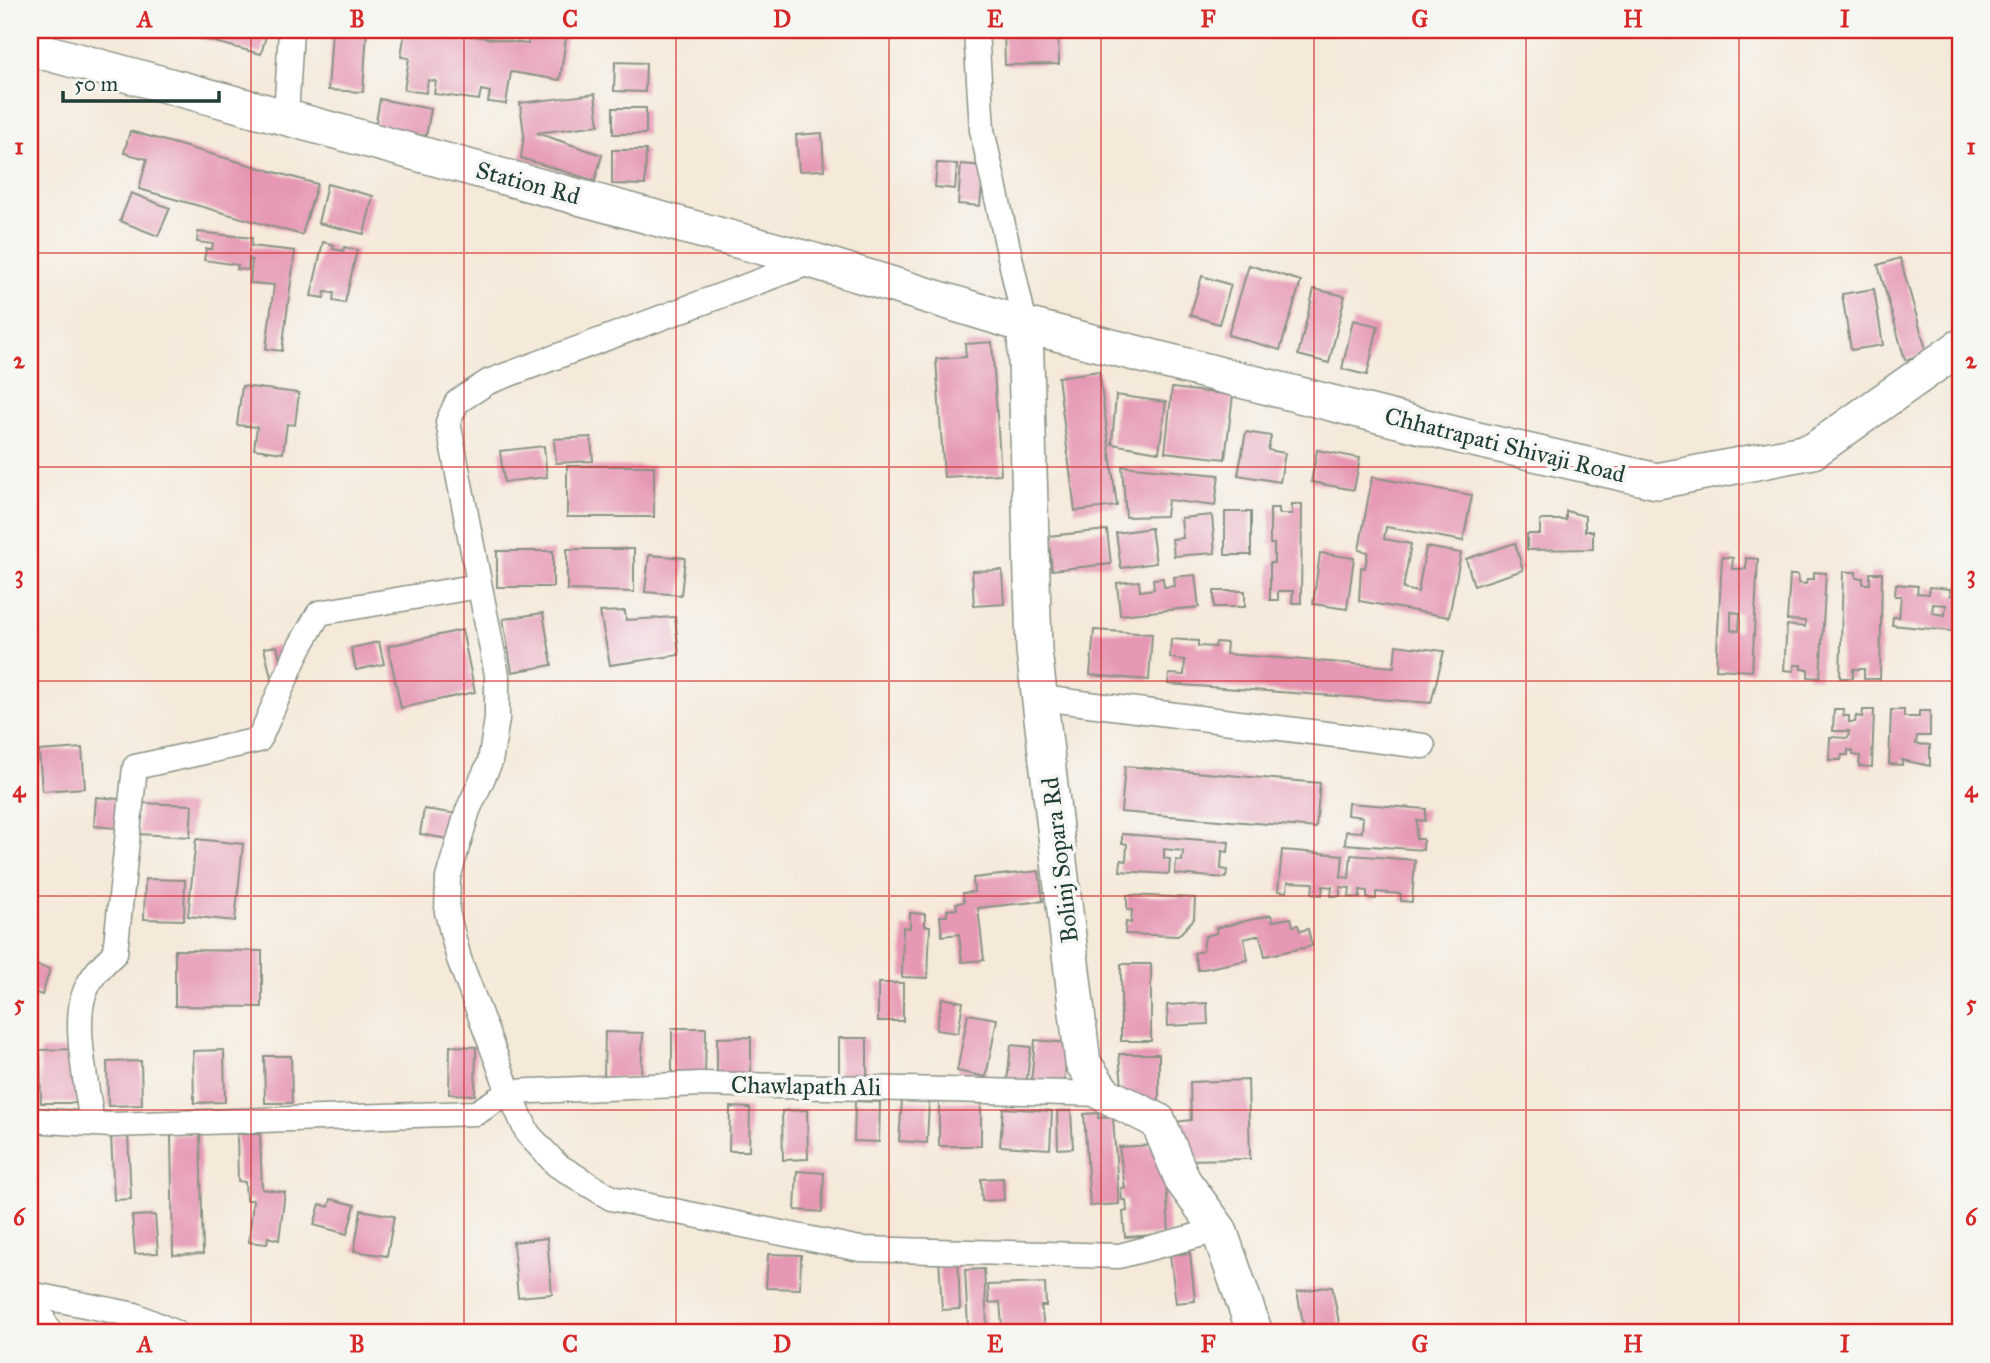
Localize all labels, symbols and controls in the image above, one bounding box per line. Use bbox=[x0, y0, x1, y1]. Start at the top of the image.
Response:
text: A bbox=[135, 5, 153, 33]
text: B bbox=[349, 5, 365, 33]
text: C bbox=[562, 5, 578, 33]
text: D bbox=[773, 5, 791, 33]
text: E bbox=[987, 5, 1004, 33]
text: F bbox=[1200, 5, 1216, 33]
text: G bbox=[1412, 5, 1429, 33]
text: H bbox=[1623, 5, 1643, 33]
text: I bbox=[1840, 5, 1850, 33]
scale bar bbox=[63, 60, 219, 104]
text: 50 m bbox=[74, 71, 119, 97]
text: 1 bbox=[14, 132, 24, 160]
text: 1 bbox=[1966, 132, 1976, 160]
street label: Station Rd bbox=[473, 155, 583, 211]
text: 2 bbox=[13, 346, 25, 374]
text: 2 bbox=[1965, 346, 1977, 374]
street label: Chhatrapati Shivaji Road bbox=[1382, 401, 1628, 489]
text: 3 bbox=[14, 560, 24, 589]
text: 3 bbox=[1966, 560, 1976, 589]
text: 4 bbox=[13, 775, 27, 803]
text: 4 bbox=[1965, 775, 1979, 803]
street label: Bolinj Sopara Rd bbox=[1035, 776, 1085, 944]
text: 5 bbox=[14, 989, 25, 1017]
text: 5 bbox=[1966, 989, 1977, 1017]
street label: Chawlapath Ali bbox=[731, 1070, 882, 1102]
text: 6 bbox=[13, 1203, 26, 1231]
text: 6 bbox=[1965, 1203, 1978, 1231]
text: A bbox=[135, 1330, 153, 1358]
text: B bbox=[349, 1330, 365, 1358]
text: C bbox=[562, 1330, 578, 1358]
text: D bbox=[773, 1330, 791, 1358]
text: E bbox=[987, 1330, 1004, 1358]
text: F bbox=[1200, 1330, 1216, 1358]
text: G bbox=[1412, 1330, 1429, 1358]
text: H bbox=[1623, 1330, 1643, 1358]
text: I bbox=[1840, 1330, 1850, 1358]

